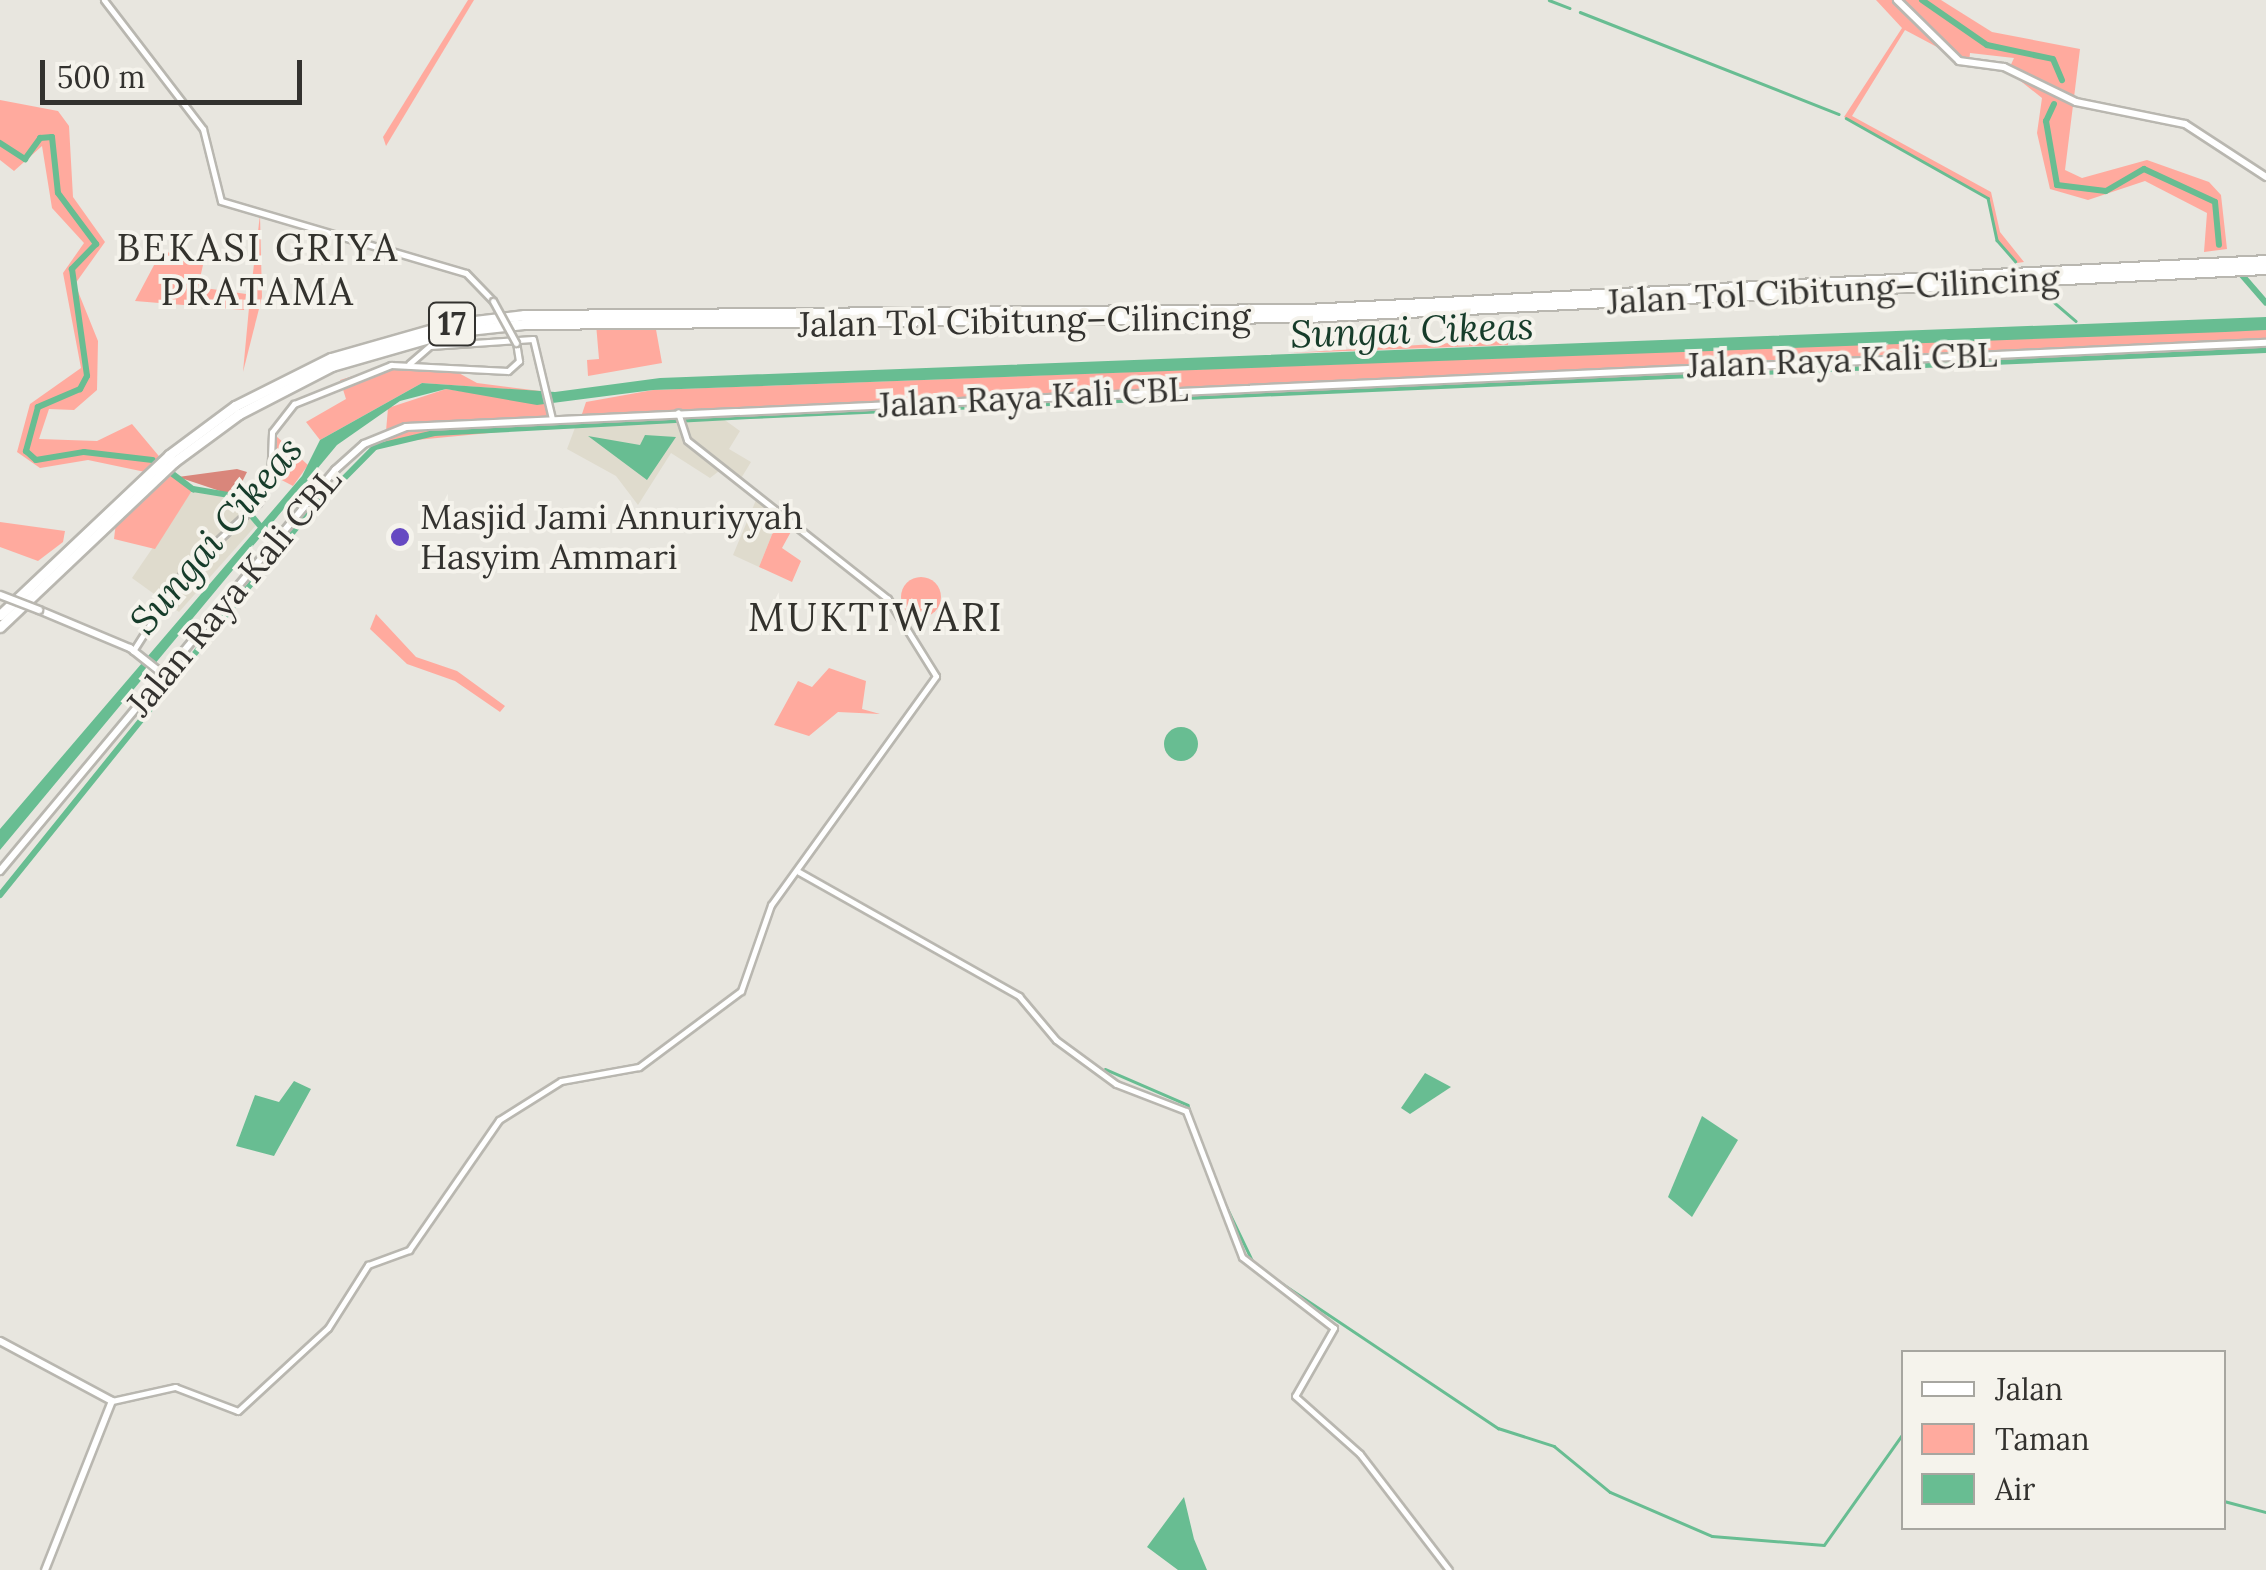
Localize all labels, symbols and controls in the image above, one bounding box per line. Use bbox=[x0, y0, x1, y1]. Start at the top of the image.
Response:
scale bar bbox=[45, 40, 308, 102]
text: 500 m bbox=[57, 58, 145, 96]
district label: BEKASI GRIYA PRATAMA bbox=[116, 225, 400, 314]
street label: Jalan Tol Cibitung–Cilincing bbox=[1606, 257, 2060, 323]
street label: Jalan Tol Cibitung–Cilincing bbox=[797, 296, 1251, 346]
road number: 17 bbox=[427, 297, 477, 351]
water label: Sungai Cikeas bbox=[1290, 303, 1534, 357]
street label: Jalan Raya Kali CBL bbox=[1686, 334, 1998, 386]
street label: Jalan Raya Kali CBL bbox=[877, 368, 1189, 426]
water label: Sungai Cikeas bbox=[120, 427, 312, 643]
street label: Jalan Raya Kali CBL bbox=[118, 459, 350, 725]
place label: Masjid Jami Annuriyyah Hasyim Ammari bbox=[420, 496, 803, 578]
marker: Masjid Jami Annuriyyah Hasyim Ammari bbox=[389, 526, 411, 548]
district label: MUKTIWARI bbox=[748, 593, 1004, 641]
legend bbox=[1901, 1350, 2226, 1530]
text: Jalan bbox=[1995, 1370, 2063, 1408]
text: Taman bbox=[1995, 1420, 2089, 1458]
text: Air bbox=[1995, 1470, 2035, 1508]

